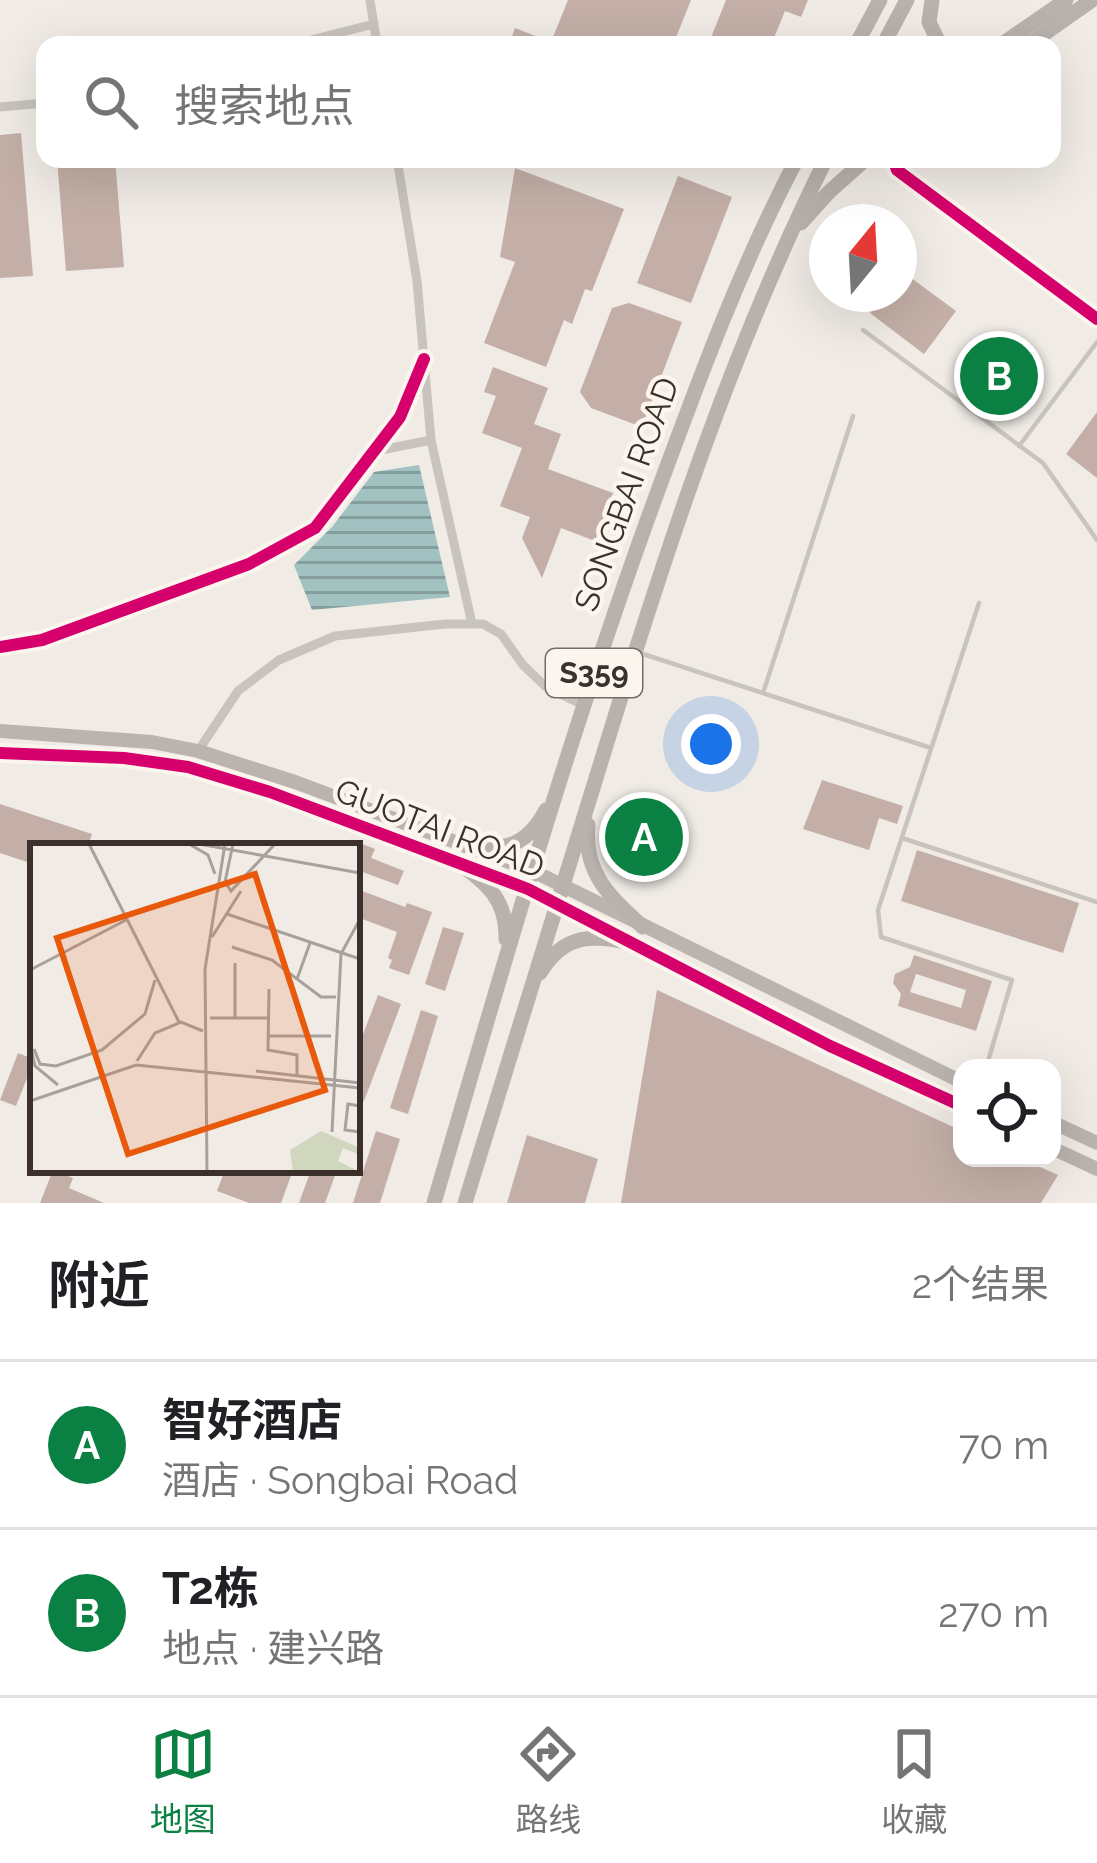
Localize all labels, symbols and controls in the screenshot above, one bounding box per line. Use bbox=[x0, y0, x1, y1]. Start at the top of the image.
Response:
search box bbox=[36, 36, 1061, 168]
icon: search bbox=[78, 69, 144, 135]
text: 搜索地点 bbox=[174, 80, 354, 133]
north arrow bbox=[809, 204, 917, 312]
pin: B bbox=[960, 331, 1038, 421]
street label: SONGBAI ROAD bbox=[566, 372, 687, 616]
road number: S359 bbox=[546, 649, 642, 697]
your location bbox=[681, 714, 741, 774]
street label: GUOTAI ROAD bbox=[330, 771, 550, 886]
pin: A bbox=[605, 792, 683, 882]
inset map bbox=[30, 843, 360, 1173]
map controls bbox=[953, 1059, 1061, 1167]
button: locate bbox=[953, 1059, 1061, 1167]
text: 附近 bbox=[48, 1255, 150, 1315]
text: 2个结果 bbox=[912, 1261, 1049, 1307]
text: 智好酒店 bbox=[162, 1394, 342, 1447]
text: A bbox=[74, 1422, 100, 1468]
text: 70 m bbox=[959, 1422, 1049, 1468]
text: 酒店 · Songbai Road bbox=[162, 1457, 518, 1503]
text: T2栋 bbox=[162, 1562, 259, 1615]
text: B bbox=[74, 1590, 100, 1636]
text: 270 m bbox=[938, 1590, 1049, 1636]
text: 地点 · 建兴路 bbox=[162, 1625, 384, 1671]
tab: 地图 bbox=[150, 1721, 216, 1841]
tab: 路线 bbox=[515, 1721, 581, 1841]
tab: 收藏 bbox=[881, 1721, 947, 1841]

